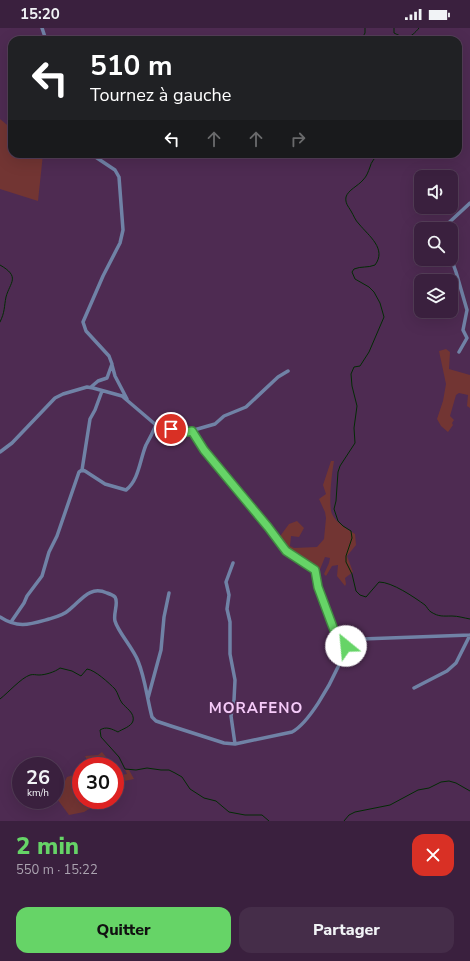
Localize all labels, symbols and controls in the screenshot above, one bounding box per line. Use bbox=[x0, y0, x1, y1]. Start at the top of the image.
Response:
text: 15:20 bbox=[20, 4, 60, 24]
text: 510 m bbox=[90, 47, 173, 85]
icon: left bbox=[24, 52, 76, 104]
text: Tournez à gauche bbox=[90, 83, 231, 107]
icon: left bbox=[161, 128, 183, 150]
icon: ahead bbox=[203, 128, 225, 150]
icon: ahead bbox=[245, 128, 267, 150]
icon: right bbox=[287, 128, 309, 150]
map controls bbox=[414, 170, 458, 318]
button: sound bbox=[414, 170, 458, 214]
button: search bbox=[414, 222, 458, 266]
button: layers bbox=[414, 274, 458, 318]
pin bbox=[154, 412, 188, 446]
icon: arrive bbox=[160, 418, 182, 440]
position arrow bbox=[325, 625, 367, 667]
district label: MORAFENO bbox=[209, 698, 303, 718]
speed limit sign: 30 bbox=[72, 757, 124, 809]
text: 26 bbox=[26, 764, 50, 791]
text: km/h bbox=[27, 786, 49, 800]
text: 2 min bbox=[16, 830, 79, 862]
button: close bbox=[412, 834, 454, 876]
text: 550 m · 15:22 bbox=[16, 861, 98, 879]
button: Quitter bbox=[16, 907, 231, 953]
button: Partager bbox=[239, 907, 454, 953]

